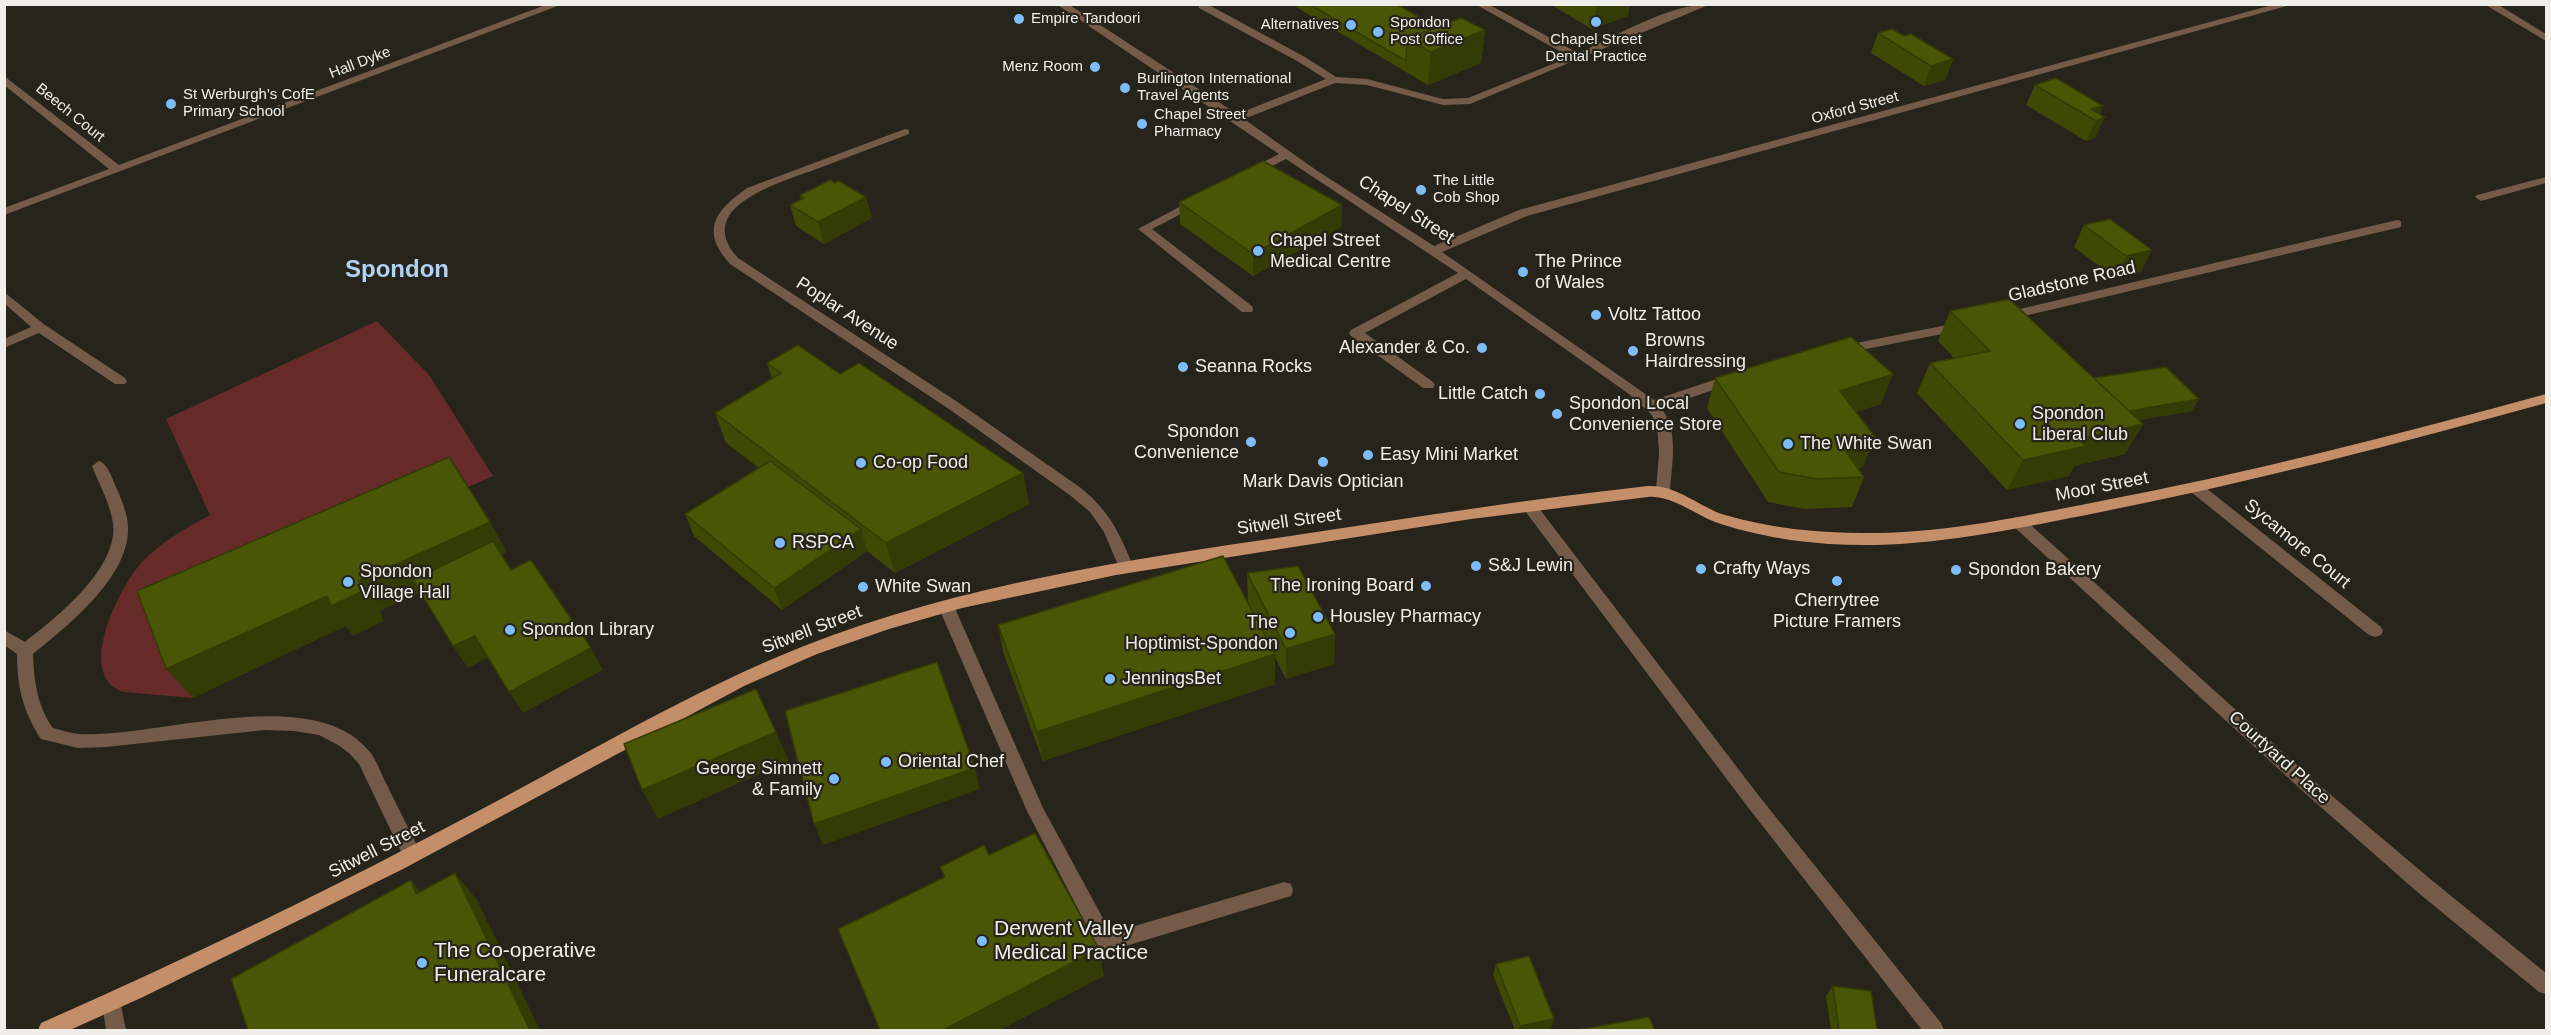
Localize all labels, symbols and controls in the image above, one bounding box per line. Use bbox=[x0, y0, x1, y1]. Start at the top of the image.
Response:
place label: Empire Tandoori bbox=[1031, 10, 1140, 28]
marker: Empire Tandoori bbox=[1012, 12, 1026, 26]
place label: Spondon Post Office bbox=[1390, 14, 1463, 49]
marker: Chapel Street Dental Practice bbox=[1589, 15, 1603, 29]
place label: Alternatives bbox=[1261, 16, 1339, 34]
marker: Alternatives bbox=[1344, 18, 1358, 32]
marker: Spondon Post Office bbox=[1371, 25, 1385, 39]
place label: Chapel Street Dental Practice bbox=[1545, 31, 1647, 66]
street label: Hall Dyke bbox=[327, 43, 393, 83]
place label: Menz Room bbox=[1002, 58, 1083, 76]
marker: Menz Room bbox=[1088, 60, 1102, 74]
place label: Burlington International Travel Agents bbox=[1137, 70, 1291, 105]
street label: Beech Court bbox=[32, 80, 108, 146]
marker: Burlington International Travel Agents bbox=[1118, 81, 1132, 95]
place label: St Werburgh's CofE Primary School bbox=[183, 86, 315, 121]
street label: Oxford Street bbox=[1810, 88, 1900, 128]
marker: St Werburgh's CofE Primary School bbox=[164, 97, 178, 111]
place label: Chapel Street Pharmacy bbox=[1154, 106, 1246, 141]
marker: Chapel Street Pharmacy bbox=[1135, 117, 1149, 131]
street label: Chapel Street bbox=[1354, 171, 1458, 249]
place label: The Little Cob Shop bbox=[1433, 172, 1500, 207]
marker: The Little Cob Shop bbox=[1414, 183, 1428, 197]
place label: Chapel Street Medical Centre bbox=[1270, 230, 1391, 272]
marker: Chapel Street Medical Centre bbox=[1251, 244, 1265, 258]
place label: The Prince of Wales bbox=[1535, 251, 1622, 294]
district label: Spondon bbox=[345, 256, 449, 284]
street label: Gladstone Road bbox=[2006, 257, 2138, 307]
marker: The Prince of Wales bbox=[1516, 265, 1530, 279]
street label: Poplar Avenue bbox=[792, 273, 902, 355]
place label: Voltz Tattoo bbox=[1608, 304, 1701, 326]
marker: Voltz Tattoo bbox=[1589, 308, 1603, 322]
place label: Browns Hairdressing bbox=[1645, 330, 1746, 372]
place label: Alexander & Co. bbox=[1339, 337, 1470, 359]
marker: Alexander & Co. bbox=[1475, 341, 1489, 355]
marker: Browns Hairdressing bbox=[1626, 344, 1640, 358]
place label: Seanna Rocks bbox=[1195, 356, 1312, 378]
marker: Seanna Rocks bbox=[1176, 360, 1190, 374]
place label: Little Catch bbox=[1438, 383, 1528, 405]
marker: Little Catch bbox=[1533, 387, 1547, 401]
place label: Spondon Local Convenience Store bbox=[1569, 393, 1722, 436]
place label: Spondon Liberal Club bbox=[2032, 403, 2128, 446]
marker: Spondon Local Convenience Store bbox=[1550, 407, 1564, 421]
marker: Spondon Liberal Club bbox=[2013, 417, 2027, 431]
place label: Spondon Convenience bbox=[1134, 421, 1239, 464]
place label: The White Swan bbox=[1800, 433, 1932, 455]
marker: Spondon Convenience bbox=[1244, 435, 1258, 449]
marker: The White Swan bbox=[1781, 437, 1795, 451]
place label: Easy Mini Market bbox=[1380, 444, 1518, 466]
marker: Easy Mini Market bbox=[1361, 448, 1375, 462]
place label: Co-op Food bbox=[873, 452, 968, 474]
marker: Mark Davis Optician bbox=[1316, 455, 1330, 469]
marker: Co-op Food bbox=[854, 456, 868, 470]
street label: Moor Street bbox=[2054, 467, 2150, 507]
place label: Mark Davis Optician bbox=[1242, 471, 1404, 493]
street label: Sycamore Court bbox=[2240, 495, 2354, 593]
street label: Sitwell Street bbox=[1235, 504, 1343, 540]
place label: RSPCA bbox=[792, 532, 854, 554]
marker: RSPCA bbox=[773, 536, 787, 550]
place label: S&J Lewin bbox=[1488, 555, 1573, 577]
place label: Crafty Ways bbox=[1713, 558, 1810, 580]
marker: S&J Lewin bbox=[1469, 559, 1483, 573]
place label: Spondon Bakery bbox=[1968, 559, 2101, 581]
place label: Spondon Village Hall bbox=[360, 561, 450, 604]
marker: Crafty Ways bbox=[1694, 562, 1708, 576]
marker: Spondon Bakery bbox=[1949, 563, 1963, 577]
marker: Cherrytree Picture Framers bbox=[1830, 574, 1844, 588]
marker: Spondon Village Hall bbox=[341, 575, 355, 589]
place label: The Ironing Board bbox=[1270, 575, 1414, 597]
place label: White Swan bbox=[875, 576, 971, 598]
marker: The Ironing Board bbox=[1419, 579, 1433, 593]
marker: White Swan bbox=[856, 580, 870, 594]
place label: Cherrytree Picture Framers bbox=[1773, 590, 1901, 632]
street label: Sitwell Street bbox=[759, 601, 865, 659]
place label: Housley Pharmacy bbox=[1330, 606, 1481, 628]
marker: Housley Pharmacy bbox=[1311, 610, 1325, 624]
place label: The Hoptimist-Spondon bbox=[1125, 612, 1278, 654]
place label: Spondon Library bbox=[522, 619, 654, 641]
marker: Spondon Library bbox=[503, 623, 517, 637]
marker: The Hoptimist-Spondon bbox=[1283, 626, 1297, 640]
place label: JenningsBet bbox=[1122, 668, 1221, 690]
marker: JenningsBet bbox=[1103, 672, 1117, 686]
street label: Courtyard Place bbox=[2224, 707, 2334, 809]
place label: Oriental Chef bbox=[898, 751, 1004, 773]
marker: Oriental Chef bbox=[879, 755, 893, 769]
place label: George Simnett & Family bbox=[696, 758, 822, 800]
marker: George Simnett & Family bbox=[827, 772, 841, 786]
street label: Sitwell Street bbox=[325, 817, 429, 883]
place label: Derwent Valley Medical Practice bbox=[994, 916, 1148, 966]
marker: Derwent Valley Medical Practice bbox=[975, 934, 989, 948]
place label: The Co-operative Funeralcare bbox=[434, 938, 596, 988]
marker: The Co-operative Funeralcare bbox=[415, 956, 429, 970]

